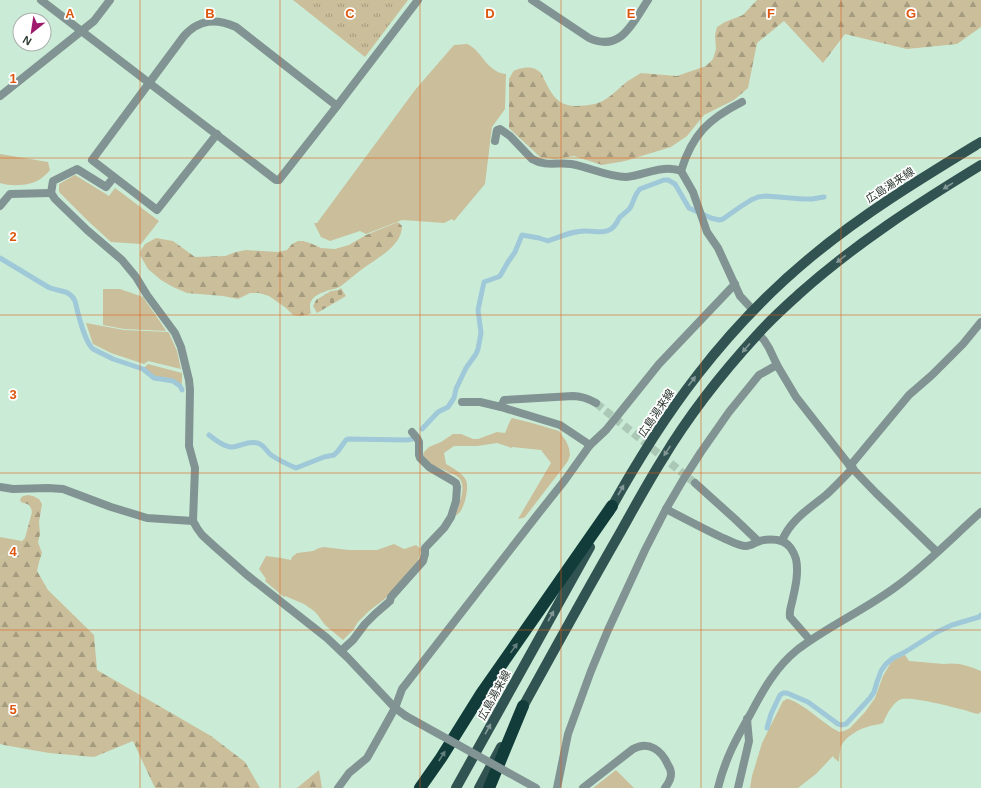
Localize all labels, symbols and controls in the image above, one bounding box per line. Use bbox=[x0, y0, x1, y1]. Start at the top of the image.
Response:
text: A bbox=[65, 6, 75, 21]
text: B bbox=[205, 6, 215, 21]
text: C bbox=[345, 6, 355, 21]
text: D bbox=[485, 6, 495, 21]
text: E bbox=[627, 6, 636, 21]
text: F bbox=[767, 6, 775, 21]
text: G bbox=[906, 6, 916, 21]
north arrow bbox=[12, 12, 52, 52]
text: N bbox=[21, 33, 33, 48]
text: 1 bbox=[9, 71, 17, 86]
street label: 広島湯来線 bbox=[864, 165, 916, 205]
one-way arrow bbox=[942, 182, 954, 189]
text: 2 bbox=[9, 229, 17, 244]
one-way arrow bbox=[835, 255, 846, 264]
one-way arrow bbox=[741, 342, 750, 353]
one-way arrow bbox=[688, 376, 696, 386]
text: 3 bbox=[9, 387, 17, 402]
street label: 広島湯来線 bbox=[636, 387, 676, 439]
one-way arrow bbox=[663, 446, 671, 456]
one-way arrow bbox=[618, 484, 625, 496]
text: 4 bbox=[9, 544, 17, 559]
one-way arrow bbox=[548, 610, 555, 622]
one-way arrow bbox=[510, 642, 518, 653]
street label: 広島湯来線 bbox=[475, 668, 513, 722]
text: 5 bbox=[9, 702, 17, 717]
one-way arrow bbox=[485, 724, 492, 735]
one-way arrow bbox=[438, 751, 446, 761]

